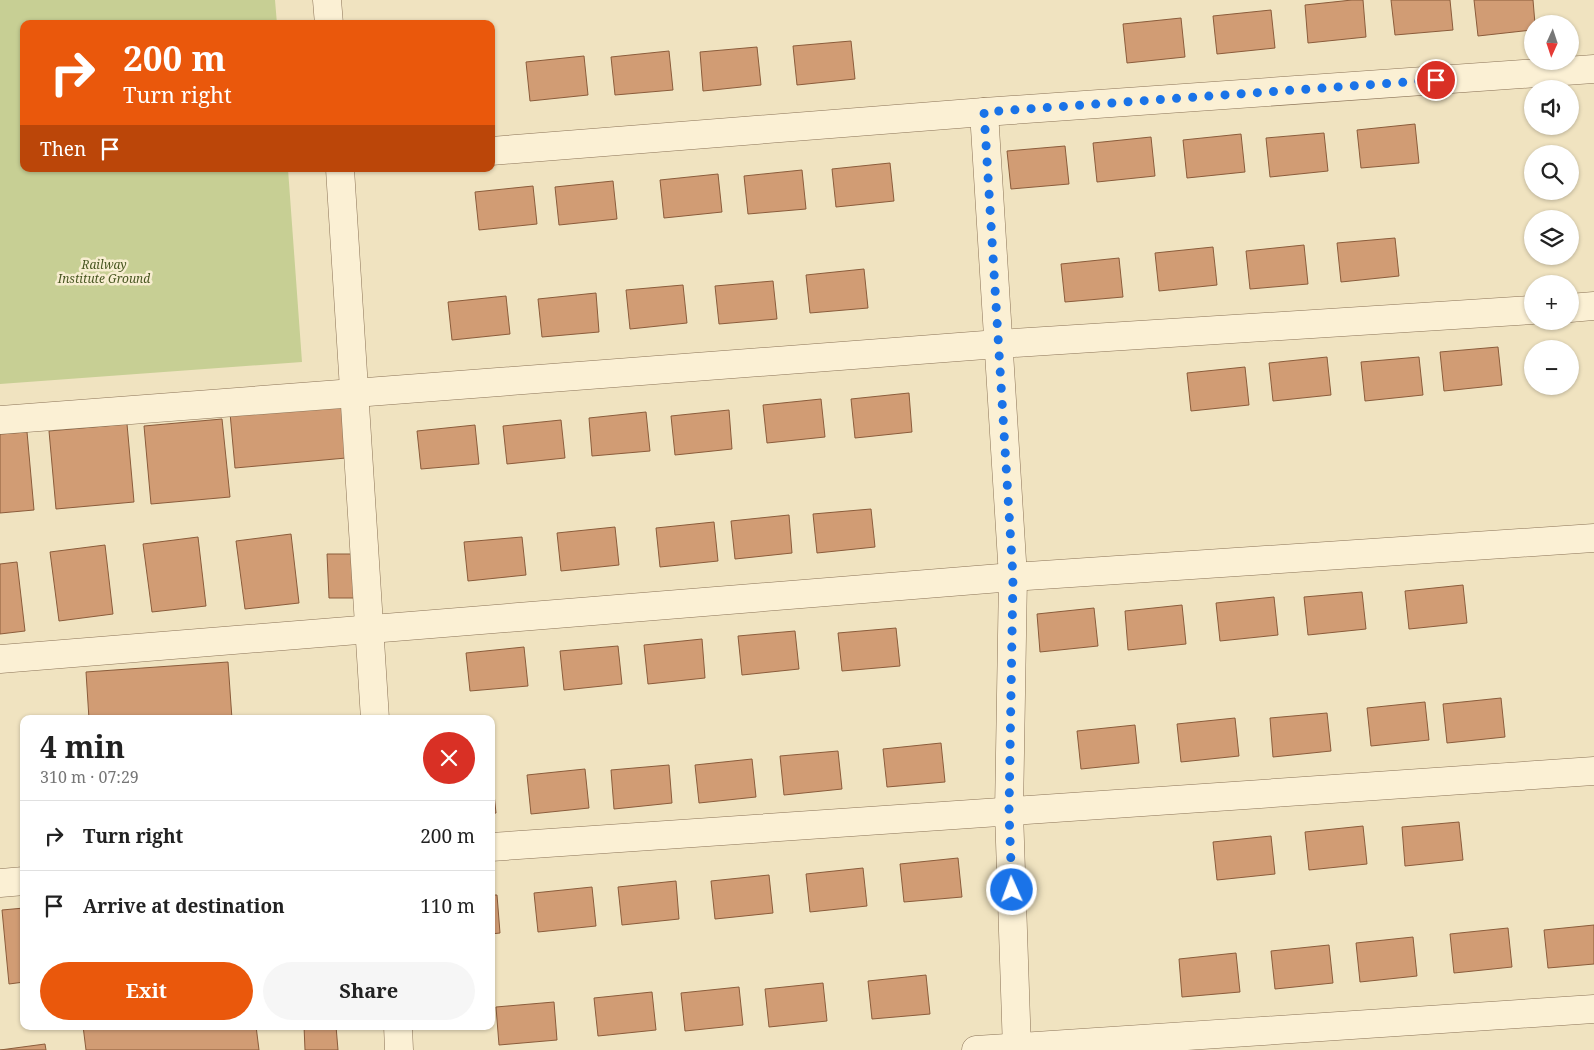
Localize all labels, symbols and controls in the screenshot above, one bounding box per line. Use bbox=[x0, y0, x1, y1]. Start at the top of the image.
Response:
north arrow bbox=[1524, 15, 1579, 70]
map controls bbox=[1524, 15, 1579, 395]
text: 200 m bbox=[123, 34, 226, 81]
icon: right bbox=[40, 40, 105, 105]
pin bbox=[1415, 59, 1457, 101]
icon: arrive bbox=[1422, 66, 1450, 94]
text: Turn right bbox=[123, 79, 232, 109]
button: sound bbox=[1524, 80, 1579, 135]
icon: arrive bbox=[96, 135, 124, 163]
text: Then bbox=[40, 136, 86, 162]
button: search bbox=[1524, 145, 1579, 200]
button: layers bbox=[1524, 210, 1579, 265]
park label: Railway Institute Ground bbox=[57, 256, 150, 287]
button: + bbox=[1524, 275, 1579, 330]
button: − bbox=[1524, 340, 1579, 395]
text: 4 min bbox=[40, 726, 125, 767]
button: close bbox=[423, 732, 475, 784]
text: 310 m · 07:29 bbox=[40, 766, 139, 788]
icon: right bbox=[40, 822, 68, 850]
text: Turn right bbox=[83, 823, 183, 849]
text: 200 m bbox=[420, 823, 475, 849]
position arrow bbox=[985, 863, 1037, 915]
icon: arrive bbox=[40, 892, 68, 920]
text: Arrive at destination bbox=[83, 893, 285, 919]
text: 110 m bbox=[420, 893, 475, 919]
button: Exit bbox=[40, 962, 253, 1020]
button: Share bbox=[263, 962, 475, 1020]

